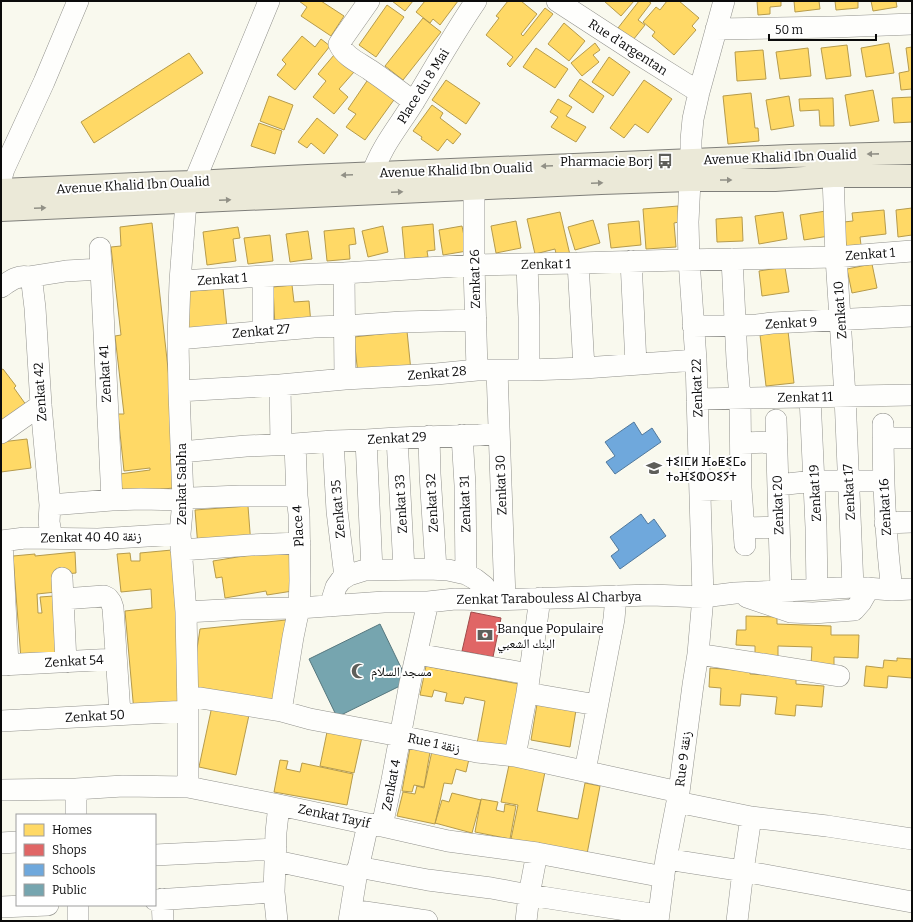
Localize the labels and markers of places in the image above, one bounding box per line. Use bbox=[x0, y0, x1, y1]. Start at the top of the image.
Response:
bus stop icon: Pharmacie Borj bbox=[656, 152, 674, 170]
place label: Pharmacie Borj bbox=[560, 154, 653, 169]
place label: ⵜⵉⵏⵎⵍ ⴼⴰⵟⵉⵎⴰ ⵜⴰⴼⵉⵀⵔⵉⵢⵜ bbox=[666, 454, 746, 484]
school or university icon: ⵜⵉⵏⵎⵍ ⴼⴰⵟⵉⵎⴰ ⵜⴰⴼⵉⵀⵔⵉⵢⵜ bbox=[645, 459, 663, 477]
place label: Banque Populaire البنك الشعبي bbox=[497, 621, 604, 654]
bank icon: Banque Populaire البنك الشعبي bbox=[476, 626, 494, 644]
mosque icon: مسجد السلام bbox=[350, 662, 368, 680]
place label: مسجد السلام bbox=[371, 664, 432, 680]

